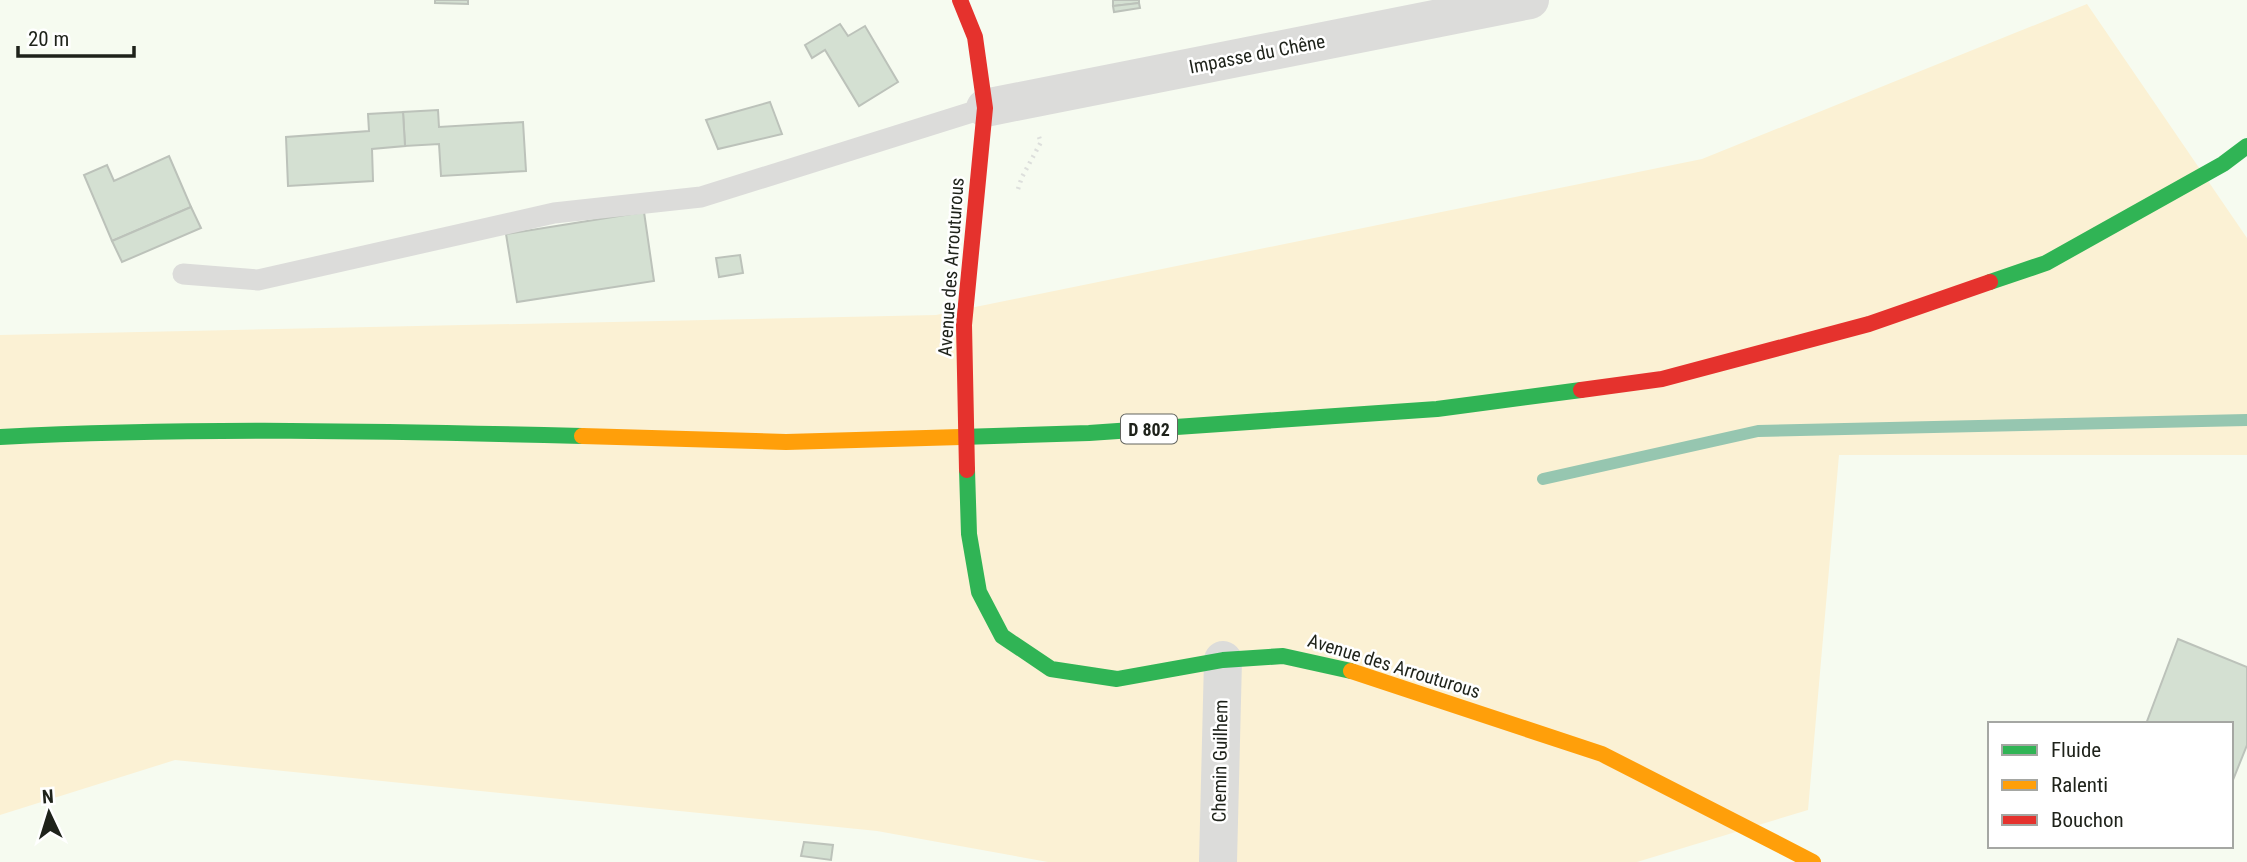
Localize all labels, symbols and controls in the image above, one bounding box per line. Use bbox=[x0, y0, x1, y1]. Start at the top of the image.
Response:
scale bar bbox=[18, 14, 133, 58]
text: 20 m bbox=[28, 27, 69, 51]
street label: Impasse du Chêne bbox=[1187, 30, 1327, 78]
street label: Avenue des Arrouturous bbox=[933, 177, 969, 357]
road number: D 802 bbox=[1121, 414, 1177, 444]
street label: Avenue des Arrouturous bbox=[1305, 629, 1483, 703]
street label: Chemin Guilhem bbox=[1207, 700, 1233, 822]
legend bbox=[1988, 722, 2233, 848]
text: Fluide bbox=[2051, 738, 2101, 762]
text: Ralenti bbox=[2051, 773, 2108, 797]
north arrow bbox=[14, 778, 84, 848]
text: N bbox=[41, 785, 54, 808]
text: Bouchon bbox=[2051, 808, 2124, 832]

